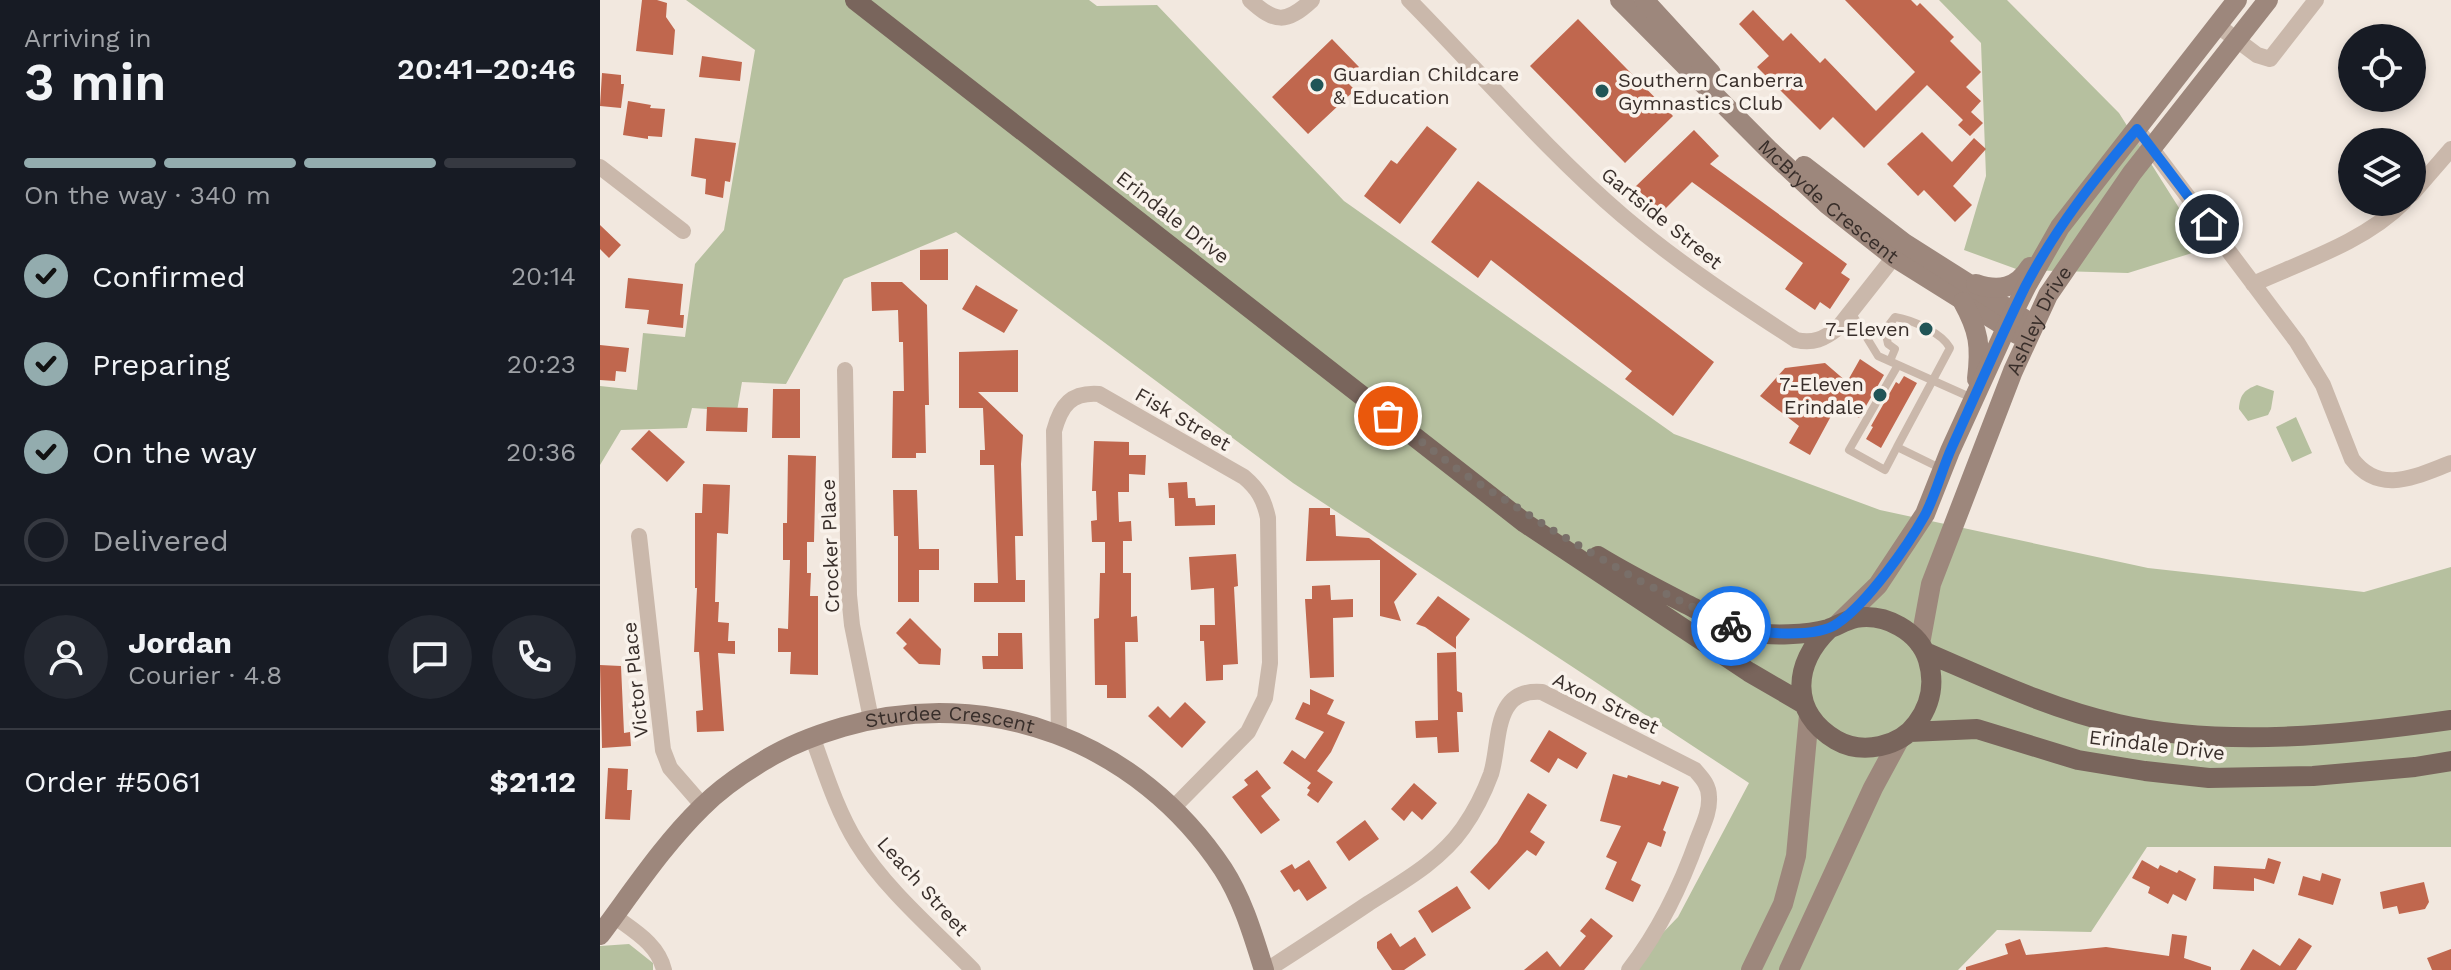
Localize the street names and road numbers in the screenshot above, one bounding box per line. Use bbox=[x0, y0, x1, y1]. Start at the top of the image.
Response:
street label: McBryde Crescent bbox=[1753, 134, 1904, 268]
street label: Gartside Street bbox=[1597, 162, 1728, 275]
street label: Erindale Drive bbox=[1112, 165, 1234, 269]
street label: Ashley Drive bbox=[2001, 261, 2077, 379]
street label: Fisk Street bbox=[1131, 382, 1235, 456]
street label: Crocker Place bbox=[816, 479, 844, 613]
street label: Victor Place bbox=[617, 621, 653, 739]
street label: Axon Street bbox=[1549, 667, 1663, 739]
street label: Sturdee Crescent bbox=[863, 701, 1038, 738]
street label: Erindale Drive bbox=[2088, 725, 2226, 765]
street label: Leach Street bbox=[872, 831, 974, 941]

